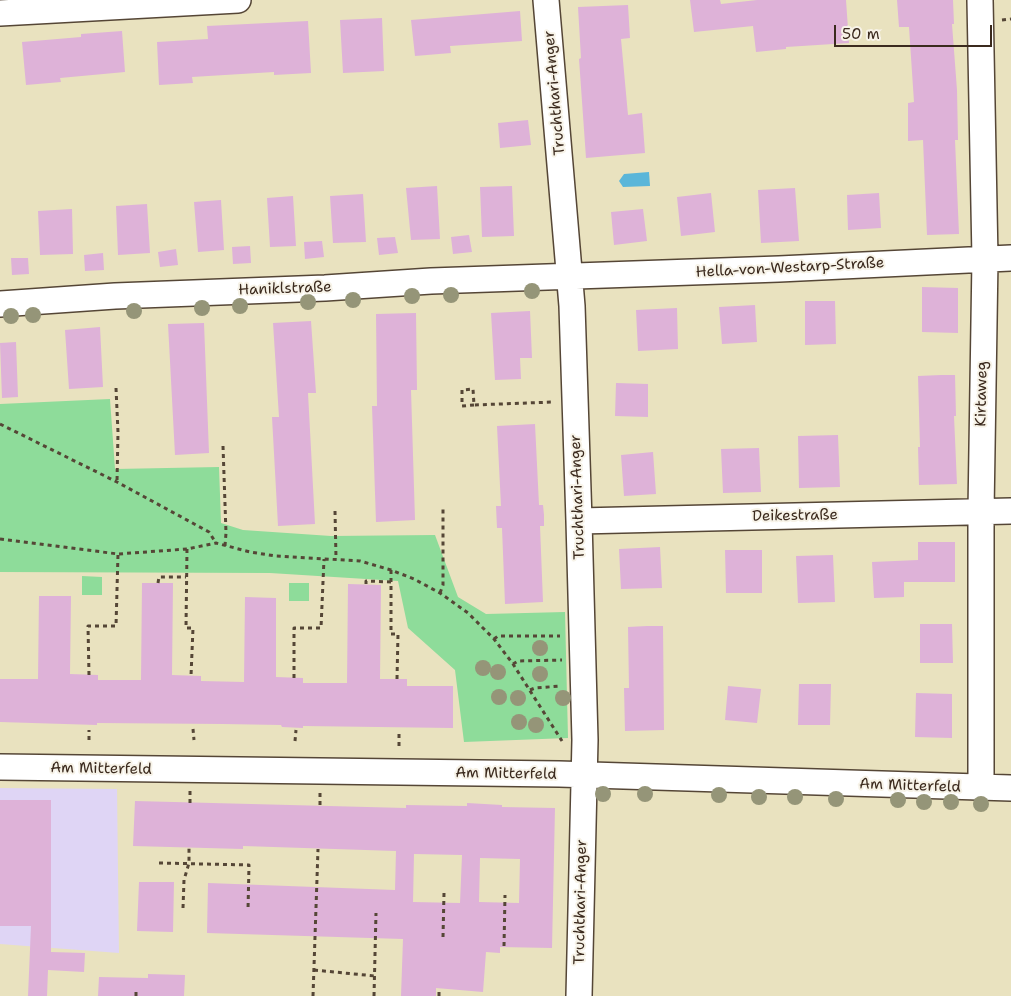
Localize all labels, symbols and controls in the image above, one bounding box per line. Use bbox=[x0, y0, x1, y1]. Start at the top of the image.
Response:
scale bar bbox=[836, 15, 994, 47]
text: 50 m bbox=[842, 24, 880, 44]
street label: Truchthari-Anger bbox=[541, 30, 569, 156]
street label: Hella-von-Westarp-Straße bbox=[695, 254, 885, 282]
street label: Haniklstraße bbox=[238, 278, 332, 300]
street label: Kirtaweg bbox=[972, 361, 992, 427]
street label: Truchthari-Anger bbox=[567, 434, 589, 560]
street label: Deikestraße bbox=[752, 506, 838, 526]
street label: Am Mitterfeld bbox=[50, 759, 152, 779]
street label: Am Mitterfeld bbox=[455, 764, 557, 784]
street label: Am Mitterfeld bbox=[859, 775, 961, 797]
street label: Truchthari-Anger bbox=[571, 839, 591, 965]

